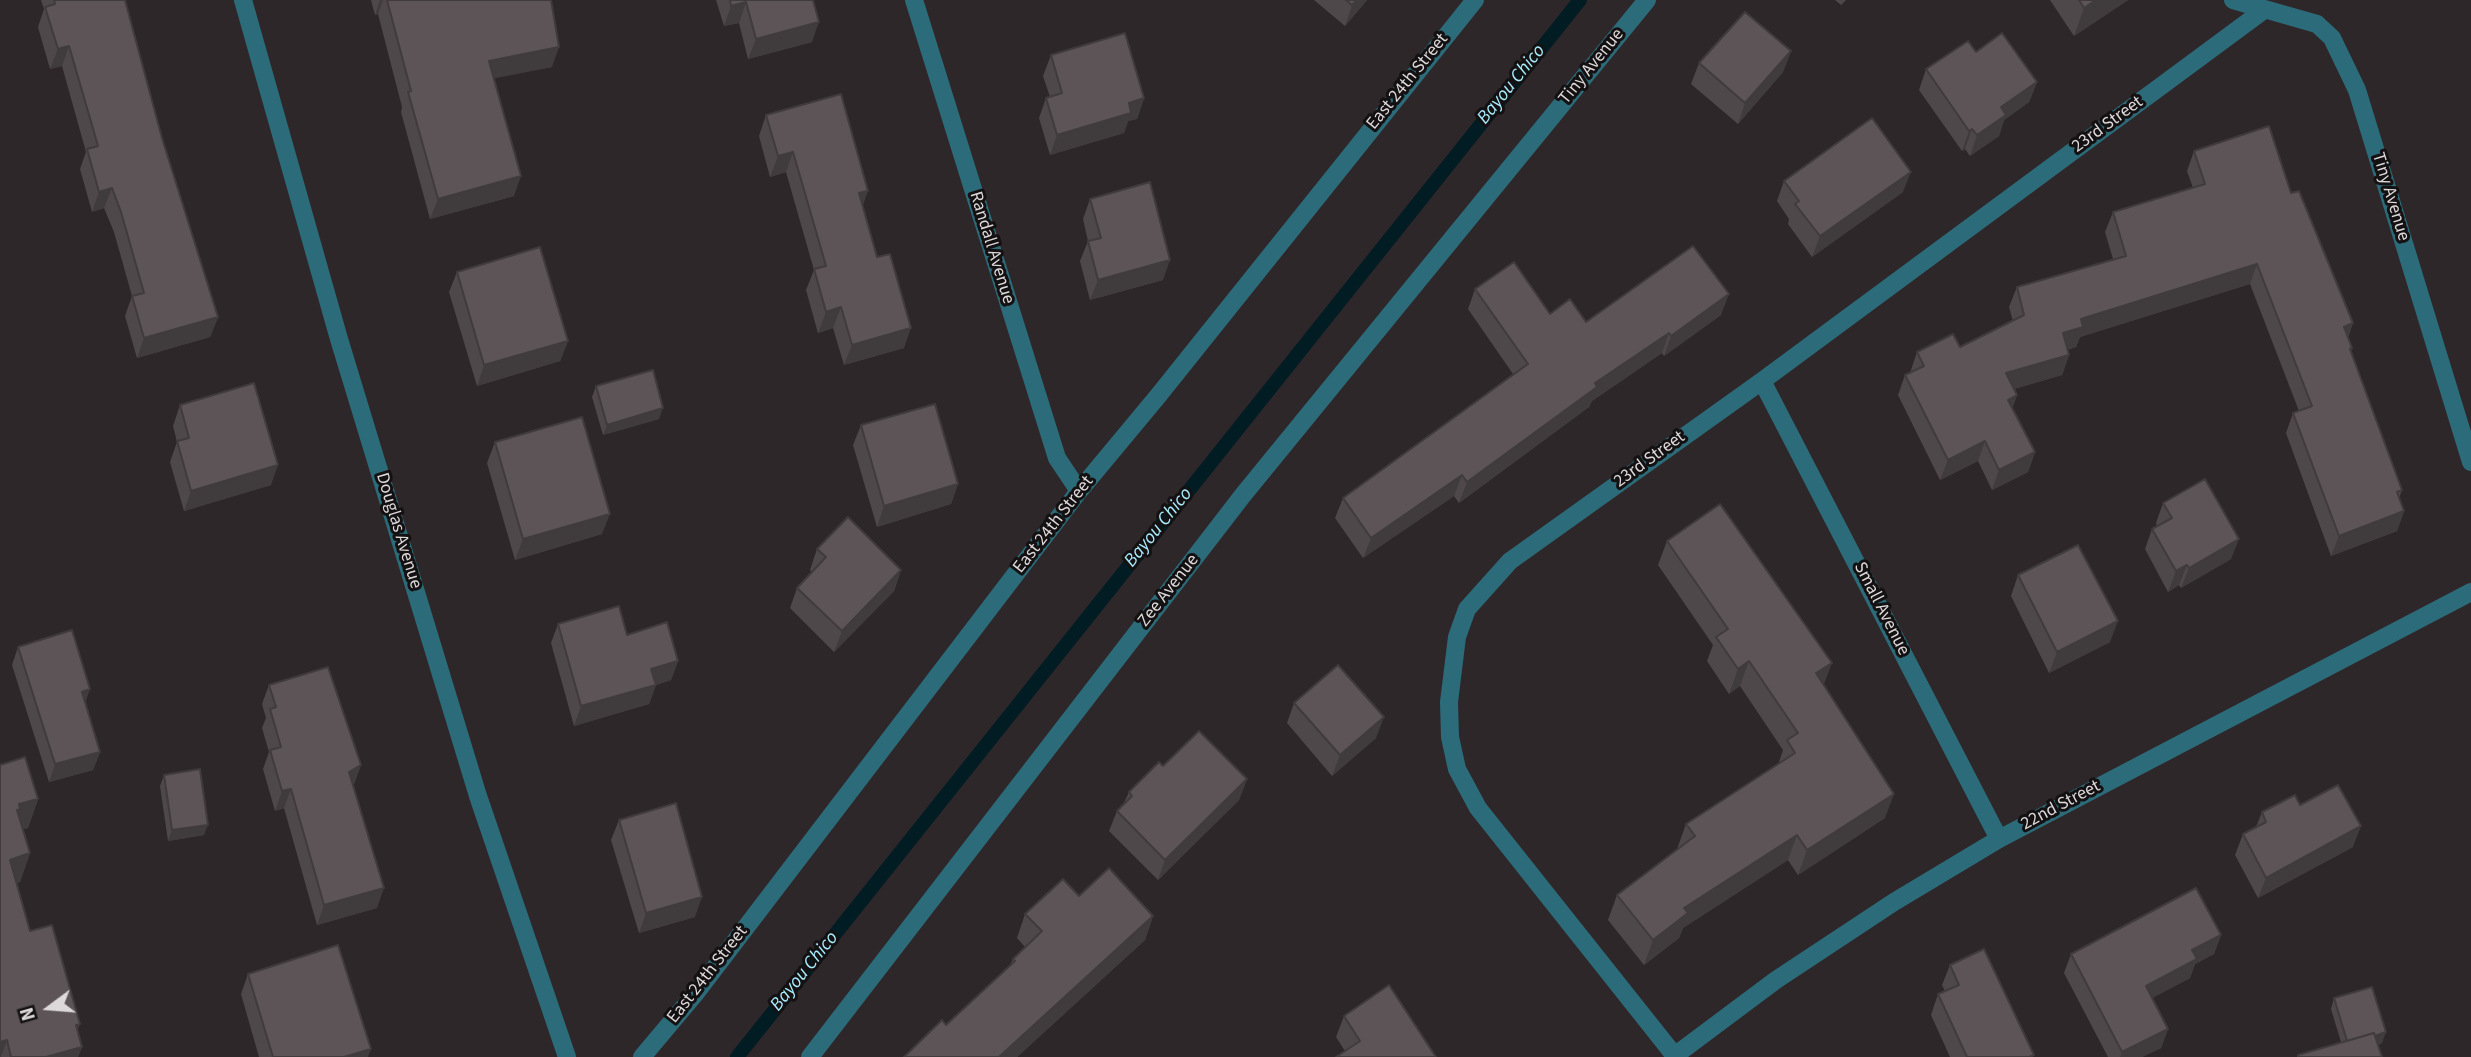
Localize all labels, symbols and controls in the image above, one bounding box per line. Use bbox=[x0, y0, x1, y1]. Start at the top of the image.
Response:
street label: Tiny Avenue bbox=[1555, 25, 1629, 109]
street label: East 24th Street bbox=[1363, 29, 1453, 135]
water label: Bayou Chico bbox=[1473, 41, 1551, 129]
street label: 23rd Street bbox=[2068, 92, 2148, 158]
street label: Tiny Avenue bbox=[2366, 150, 2414, 244]
street label: Randall Avenue bbox=[964, 189, 1018, 307]
street label: 23rd Street bbox=[1610, 427, 1690, 493]
street label: Douglas Avenue bbox=[370, 470, 426, 592]
street label: East 24th Street bbox=[1009, 472, 1099, 578]
water label: Bayou Chico bbox=[1120, 484, 1198, 572]
street label: Zee Avenue bbox=[1134, 550, 1204, 632]
street label: Small Avenue bbox=[1848, 559, 1914, 659]
street label: 22nd Street bbox=[2018, 776, 2104, 836]
street label: East 24th Street bbox=[663, 922, 753, 1028]
water label: Bayou Chico bbox=[766, 928, 844, 1016]
north arrow bbox=[14, 973, 84, 1043]
text: N bbox=[14, 1004, 43, 1024]

